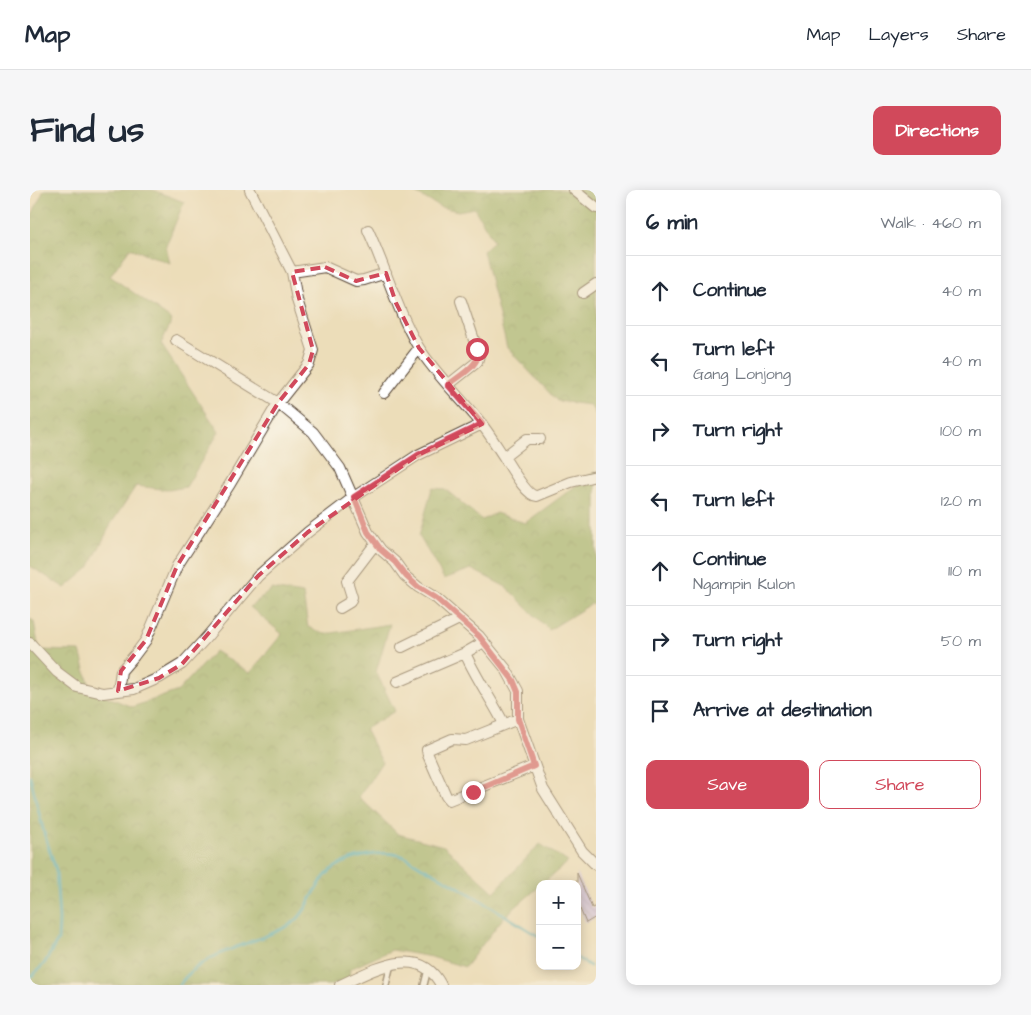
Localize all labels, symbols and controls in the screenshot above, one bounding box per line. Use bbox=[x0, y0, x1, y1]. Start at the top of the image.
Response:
text: Map bbox=[25, 18, 70, 52]
text: Map bbox=[806, 22, 840, 47]
text: Layers bbox=[868, 22, 929, 47]
text: Share bbox=[957, 22, 1006, 47]
text: Find us bbox=[30, 106, 144, 155]
button: Directions bbox=[873, 106, 1001, 155]
text: 6 min bbox=[646, 208, 698, 237]
text: Walk · 460 m bbox=[881, 212, 981, 234]
icon: ahead bbox=[646, 277, 674, 305]
text: Continue bbox=[693, 277, 767, 304]
text: 40 m bbox=[941, 280, 981, 302]
text: Turn left bbox=[693, 336, 774, 363]
route start bbox=[466, 338, 489, 361]
icon: left bbox=[646, 347, 674, 375]
text: 40 m bbox=[941, 350, 981, 372]
text: Gang Lonjong bbox=[693, 363, 791, 385]
icon: right bbox=[646, 417, 674, 445]
text: Turn right bbox=[693, 417, 782, 444]
text: 100 m bbox=[940, 420, 981, 442]
icon: left bbox=[646, 487, 674, 515]
text: Turn left bbox=[693, 487, 774, 514]
text: 120 m bbox=[941, 490, 981, 512]
text: Continue bbox=[693, 546, 767, 573]
icon: ahead bbox=[646, 557, 674, 585]
text: 110 m bbox=[948, 560, 981, 582]
text: Ngampin Kulon bbox=[693, 573, 795, 595]
icon: right bbox=[646, 627, 674, 655]
text: Turn right bbox=[693, 627, 782, 654]
text: 50 m bbox=[941, 630, 981, 652]
icon: arrive bbox=[646, 697, 674, 725]
text: Arrive at destination bbox=[693, 697, 872, 724]
button: Save bbox=[646, 760, 809, 809]
button: Share bbox=[819, 760, 981, 809]
route end bbox=[462, 781, 485, 804]
map controls bbox=[536, 880, 581, 970]
button: + bbox=[536, 880, 581, 925]
button: − bbox=[536, 925, 581, 970]

